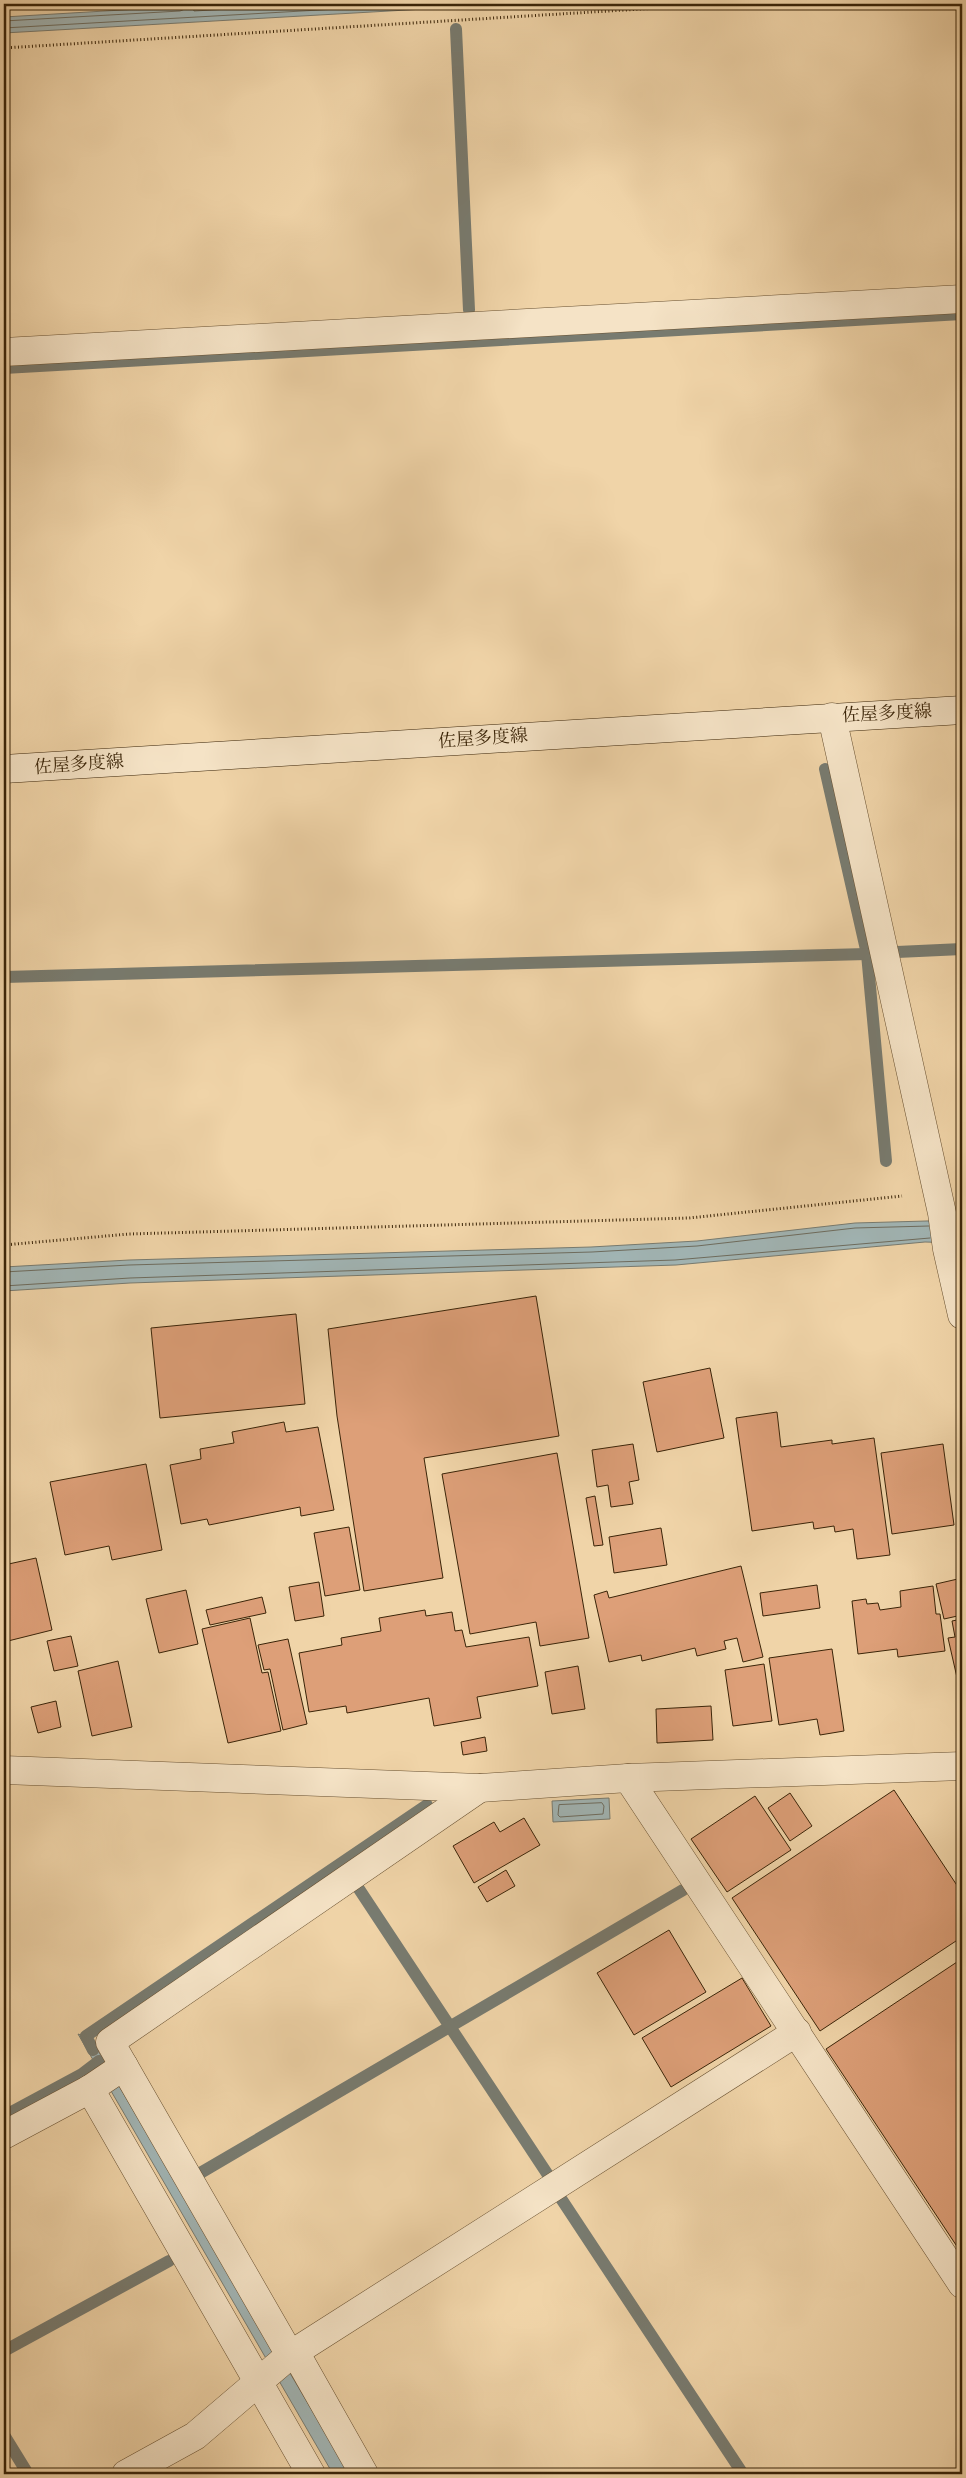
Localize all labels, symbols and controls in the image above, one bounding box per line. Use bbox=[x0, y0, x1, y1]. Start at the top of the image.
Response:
street label: 佐屋多度線 bbox=[841, 701, 932, 725]
street label: 佐屋多度線 bbox=[437, 725, 529, 751]
street label: 佐屋多度線 bbox=[33, 751, 125, 777]

